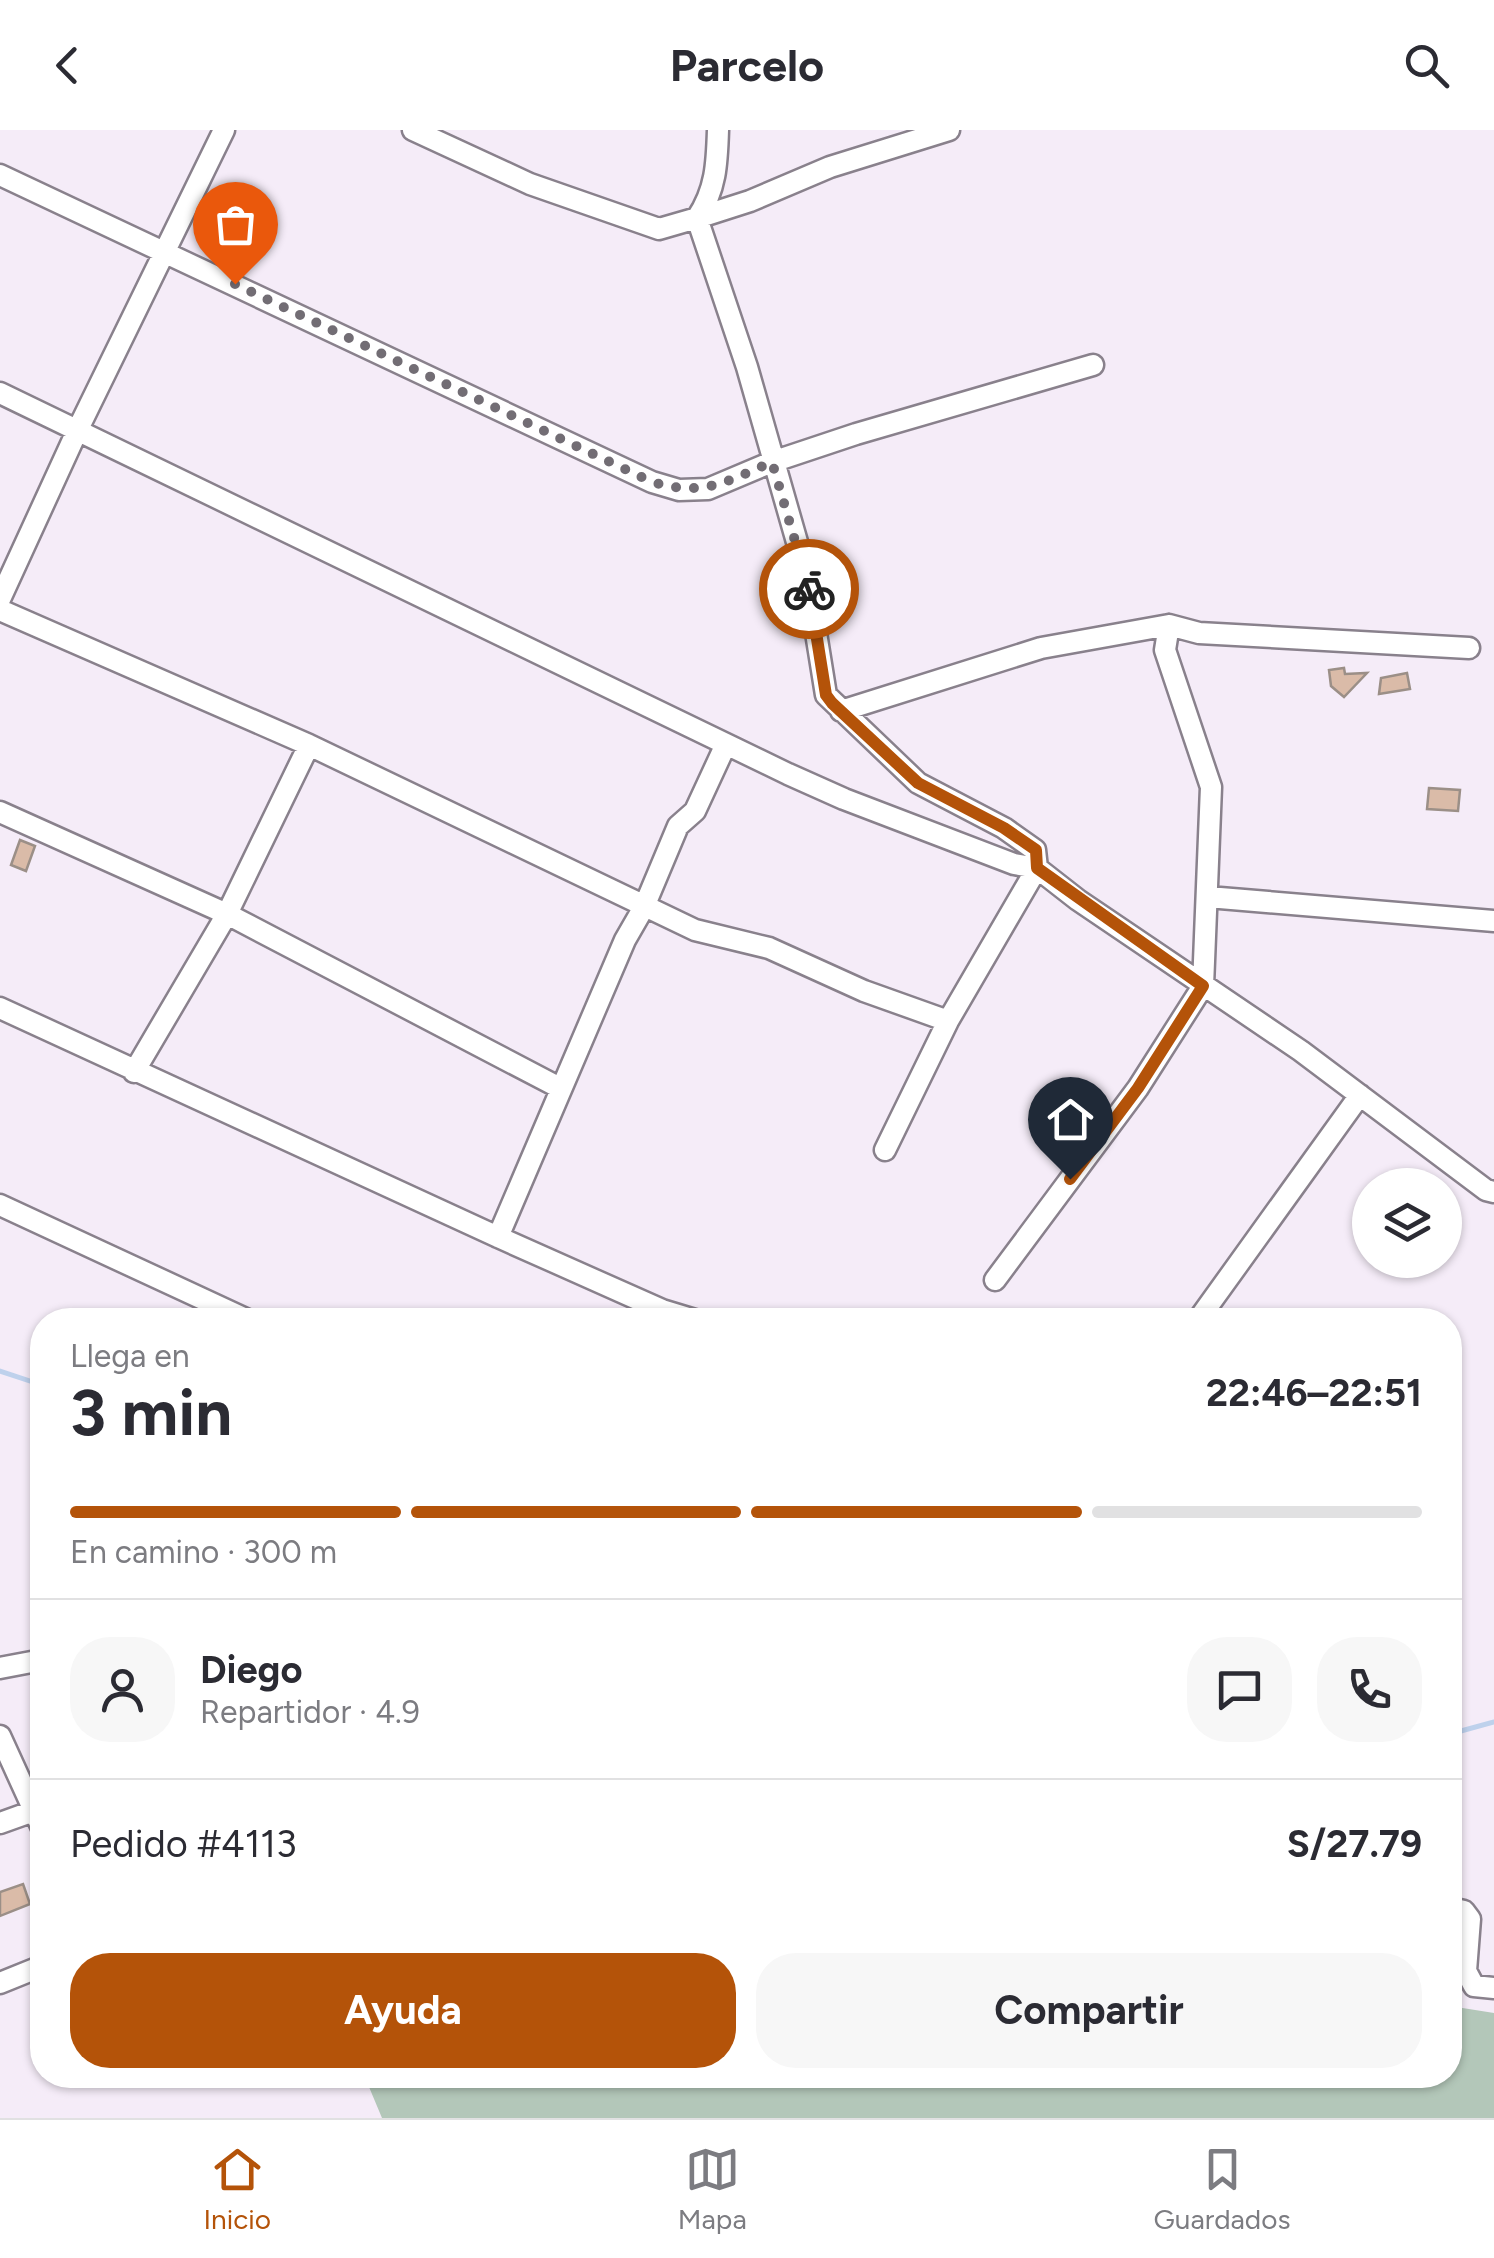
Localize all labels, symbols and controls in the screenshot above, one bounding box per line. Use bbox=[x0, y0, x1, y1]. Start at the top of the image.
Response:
icon: back bbox=[40, 38, 95, 93]
text: Parcelo bbox=[670, 38, 824, 92]
icon: search bbox=[1399, 38, 1454, 93]
pin bbox=[193, 182, 278, 285]
icon: bag bbox=[208, 197, 263, 252]
courier bbox=[759, 539, 859, 639]
icon: bike bbox=[782, 562, 837, 617]
pin bbox=[1028, 1077, 1113, 1180]
icon: home bbox=[1043, 1092, 1098, 1147]
map controls bbox=[1352, 1168, 1462, 1278]
button: layers bbox=[1352, 1168, 1462, 1278]
text: Llega en bbox=[70, 1337, 190, 1375]
text: 22:46–22:51 bbox=[1206, 1370, 1422, 1416]
text: 3 min bbox=[70, 1373, 232, 1451]
text: En camino · 300 m bbox=[70, 1533, 337, 1571]
button: person bbox=[70, 1637, 175, 1742]
button: chat bbox=[1187, 1637, 1292, 1742]
button: phone bbox=[1317, 1637, 1422, 1742]
text: Diego bbox=[200, 1647, 303, 1693]
text: Repartidor · 4.9 bbox=[200, 1693, 420, 1731]
text: Pedido #4113 bbox=[70, 1821, 297, 1867]
text: S/27.79 bbox=[1287, 1821, 1422, 1867]
button: Ayuda bbox=[70, 1953, 736, 2068]
button: Compartir bbox=[756, 1953, 1422, 2068]
tab: Inicio bbox=[203, 2142, 271, 2236]
tab: Mapa bbox=[678, 2142, 747, 2236]
tab: Guardados bbox=[1154, 2142, 1291, 2236]

